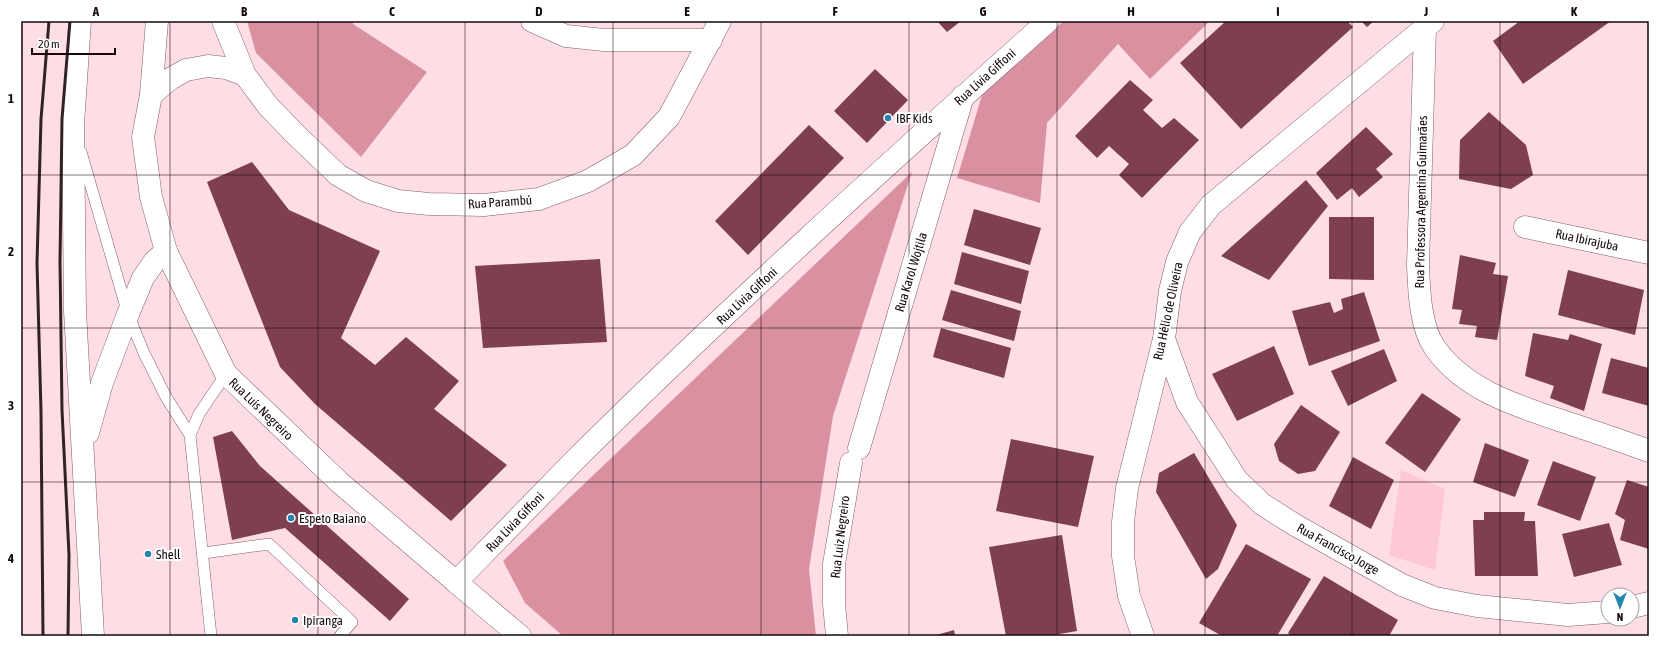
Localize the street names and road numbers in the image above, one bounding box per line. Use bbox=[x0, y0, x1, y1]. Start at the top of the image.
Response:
street label: Rua Lívia Giffoni bbox=[951, 46, 1019, 108]
street label: Rua Professora Argentina Guimarães bbox=[1412, 115, 1430, 289]
street label: Rua Parambú bbox=[467, 192, 533, 212]
street label: Rua Ibirajuba bbox=[1554, 226, 1620, 254]
street label: Rua Karol Wojtila bbox=[892, 230, 930, 314]
street label: Rua Hélio de Oliveira bbox=[1150, 261, 1186, 361]
street label: Rua Lívia Giffoni bbox=[714, 264, 780, 328]
street label: Rua Luís Negreiro bbox=[226, 375, 296, 443]
street label: Rua Lívia Giffoni bbox=[483, 489, 547, 555]
street label: Rua Luiz Negreiro bbox=[827, 495, 853, 579]
street label: Rua Francisco Jorge bbox=[1294, 520, 1382, 578]

